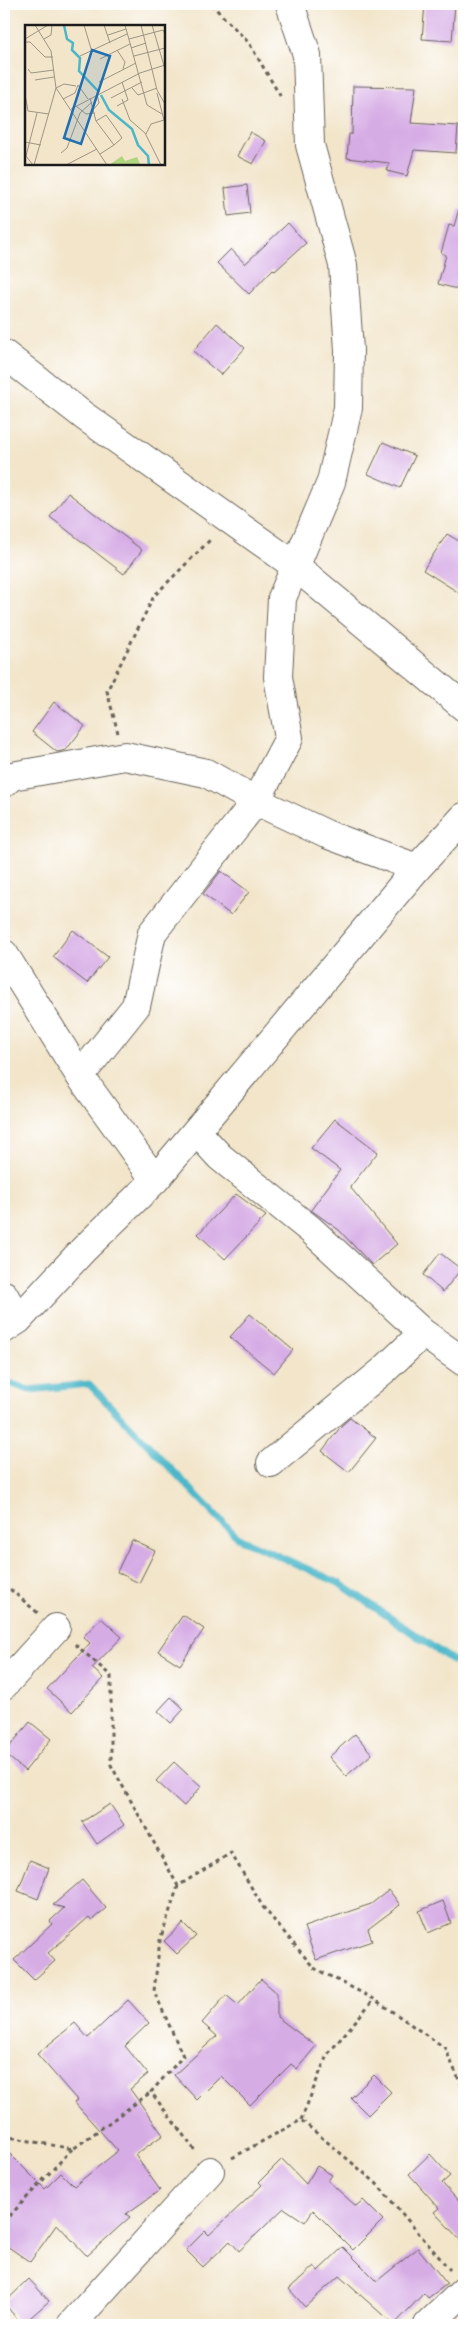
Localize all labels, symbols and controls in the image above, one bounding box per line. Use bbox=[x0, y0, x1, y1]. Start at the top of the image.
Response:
inset map bbox=[25, 25, 165, 165]

